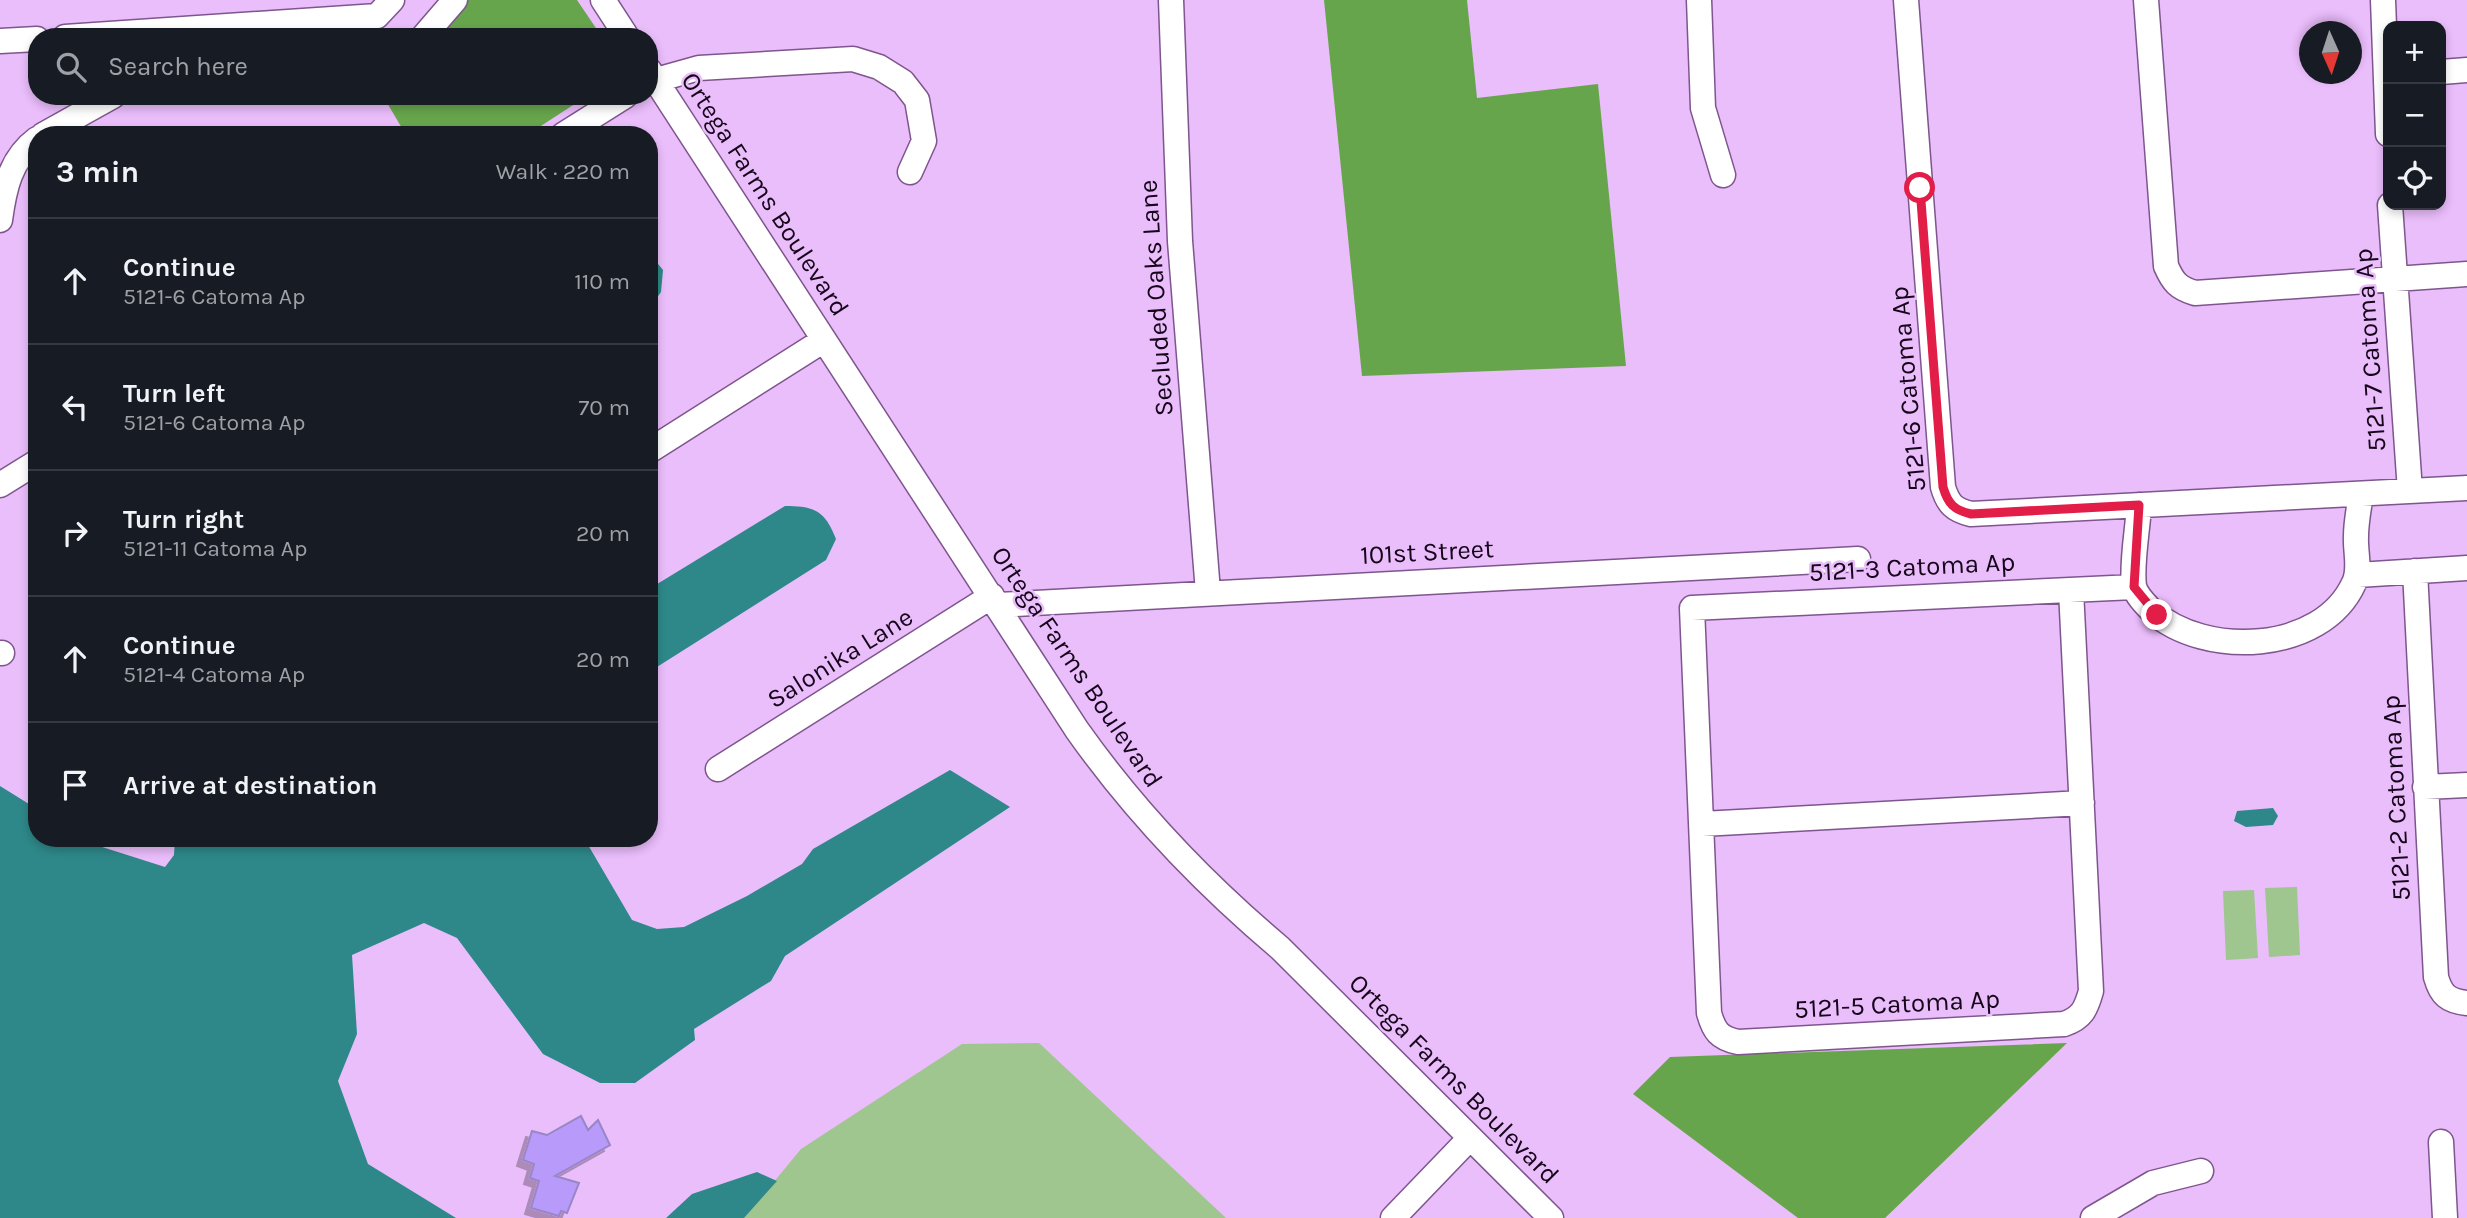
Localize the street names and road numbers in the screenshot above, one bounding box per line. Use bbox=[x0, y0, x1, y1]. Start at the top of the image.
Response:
street label: Ortega Farms Boulevard bbox=[675, 66, 855, 322]
street label: Secluded Oaks Lane bbox=[1132, 179, 1180, 417]
street label: 5121-7 Catoma Ap bbox=[2347, 247, 2393, 453]
street label: 5121-6 Catoma Ap bbox=[1884, 285, 1932, 493]
street label: 101st Street bbox=[1359, 533, 1495, 571]
street label: Ortega Farms Boulevard bbox=[985, 540, 1169, 794]
street label: 5121-3 Catoma Ap bbox=[1808, 546, 2016, 588]
street label: Salonika Lane bbox=[762, 601, 918, 715]
street label: 5121-2 Catoma Ap bbox=[2375, 694, 2417, 902]
street label: Ortega Farms Boulevard bbox=[1343, 968, 1565, 1190]
street label: 5121-5 Catoma Ap bbox=[1793, 983, 2001, 1025]

